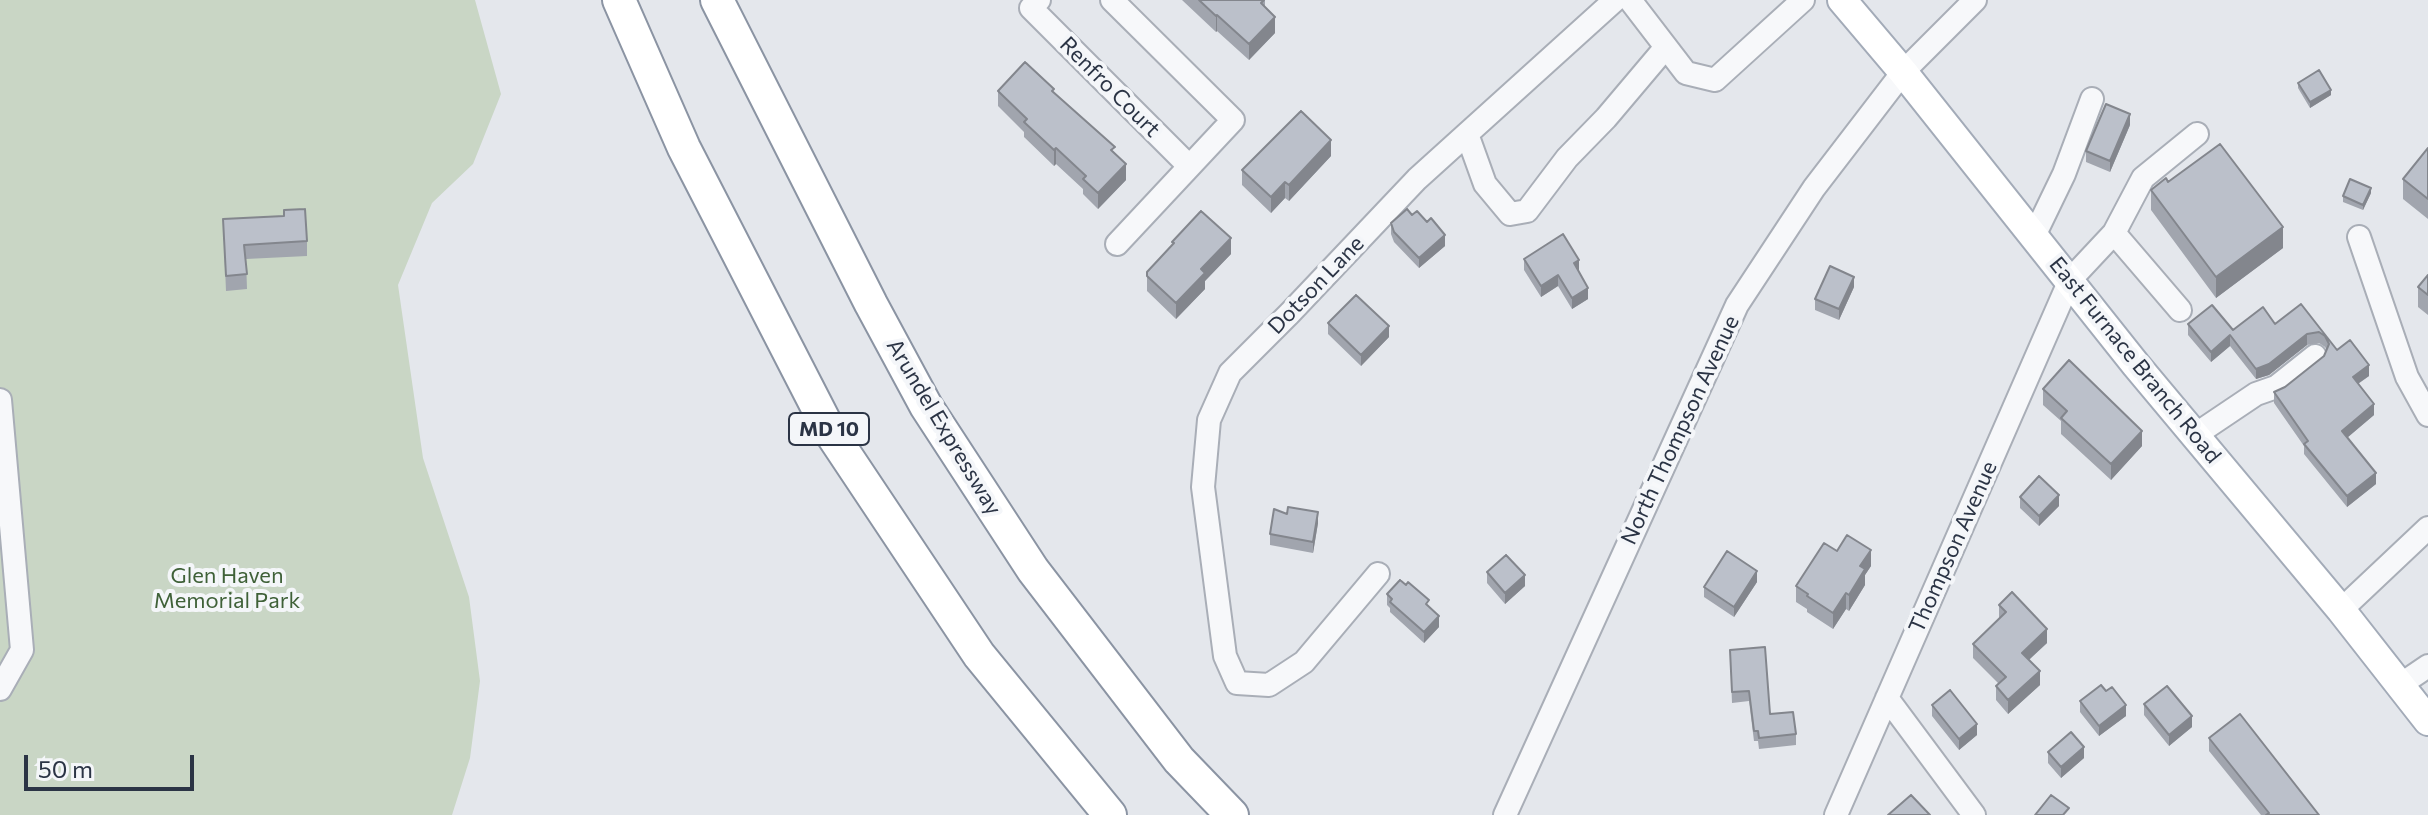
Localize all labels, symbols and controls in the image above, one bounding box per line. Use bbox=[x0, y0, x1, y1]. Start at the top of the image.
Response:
street label: Renfro Court bbox=[1054, 31, 1166, 143]
street label: Dotson Lane bbox=[1263, 230, 1369, 340]
street label: East Furnace Branch Road bbox=[2044, 251, 2226, 469]
street label: North Thompson Avenue bbox=[1615, 311, 1745, 549]
street label: Arundel Expressway bbox=[881, 334, 1007, 520]
road number: MD 10 bbox=[789, 413, 869, 445]
street label: Thompson Avenue bbox=[1903, 457, 2003, 637]
park label: Glen Haven Memorial Park bbox=[154, 563, 300, 614]
scale bar bbox=[28, 739, 198, 789]
text: 50 m bbox=[38, 754, 93, 783]

